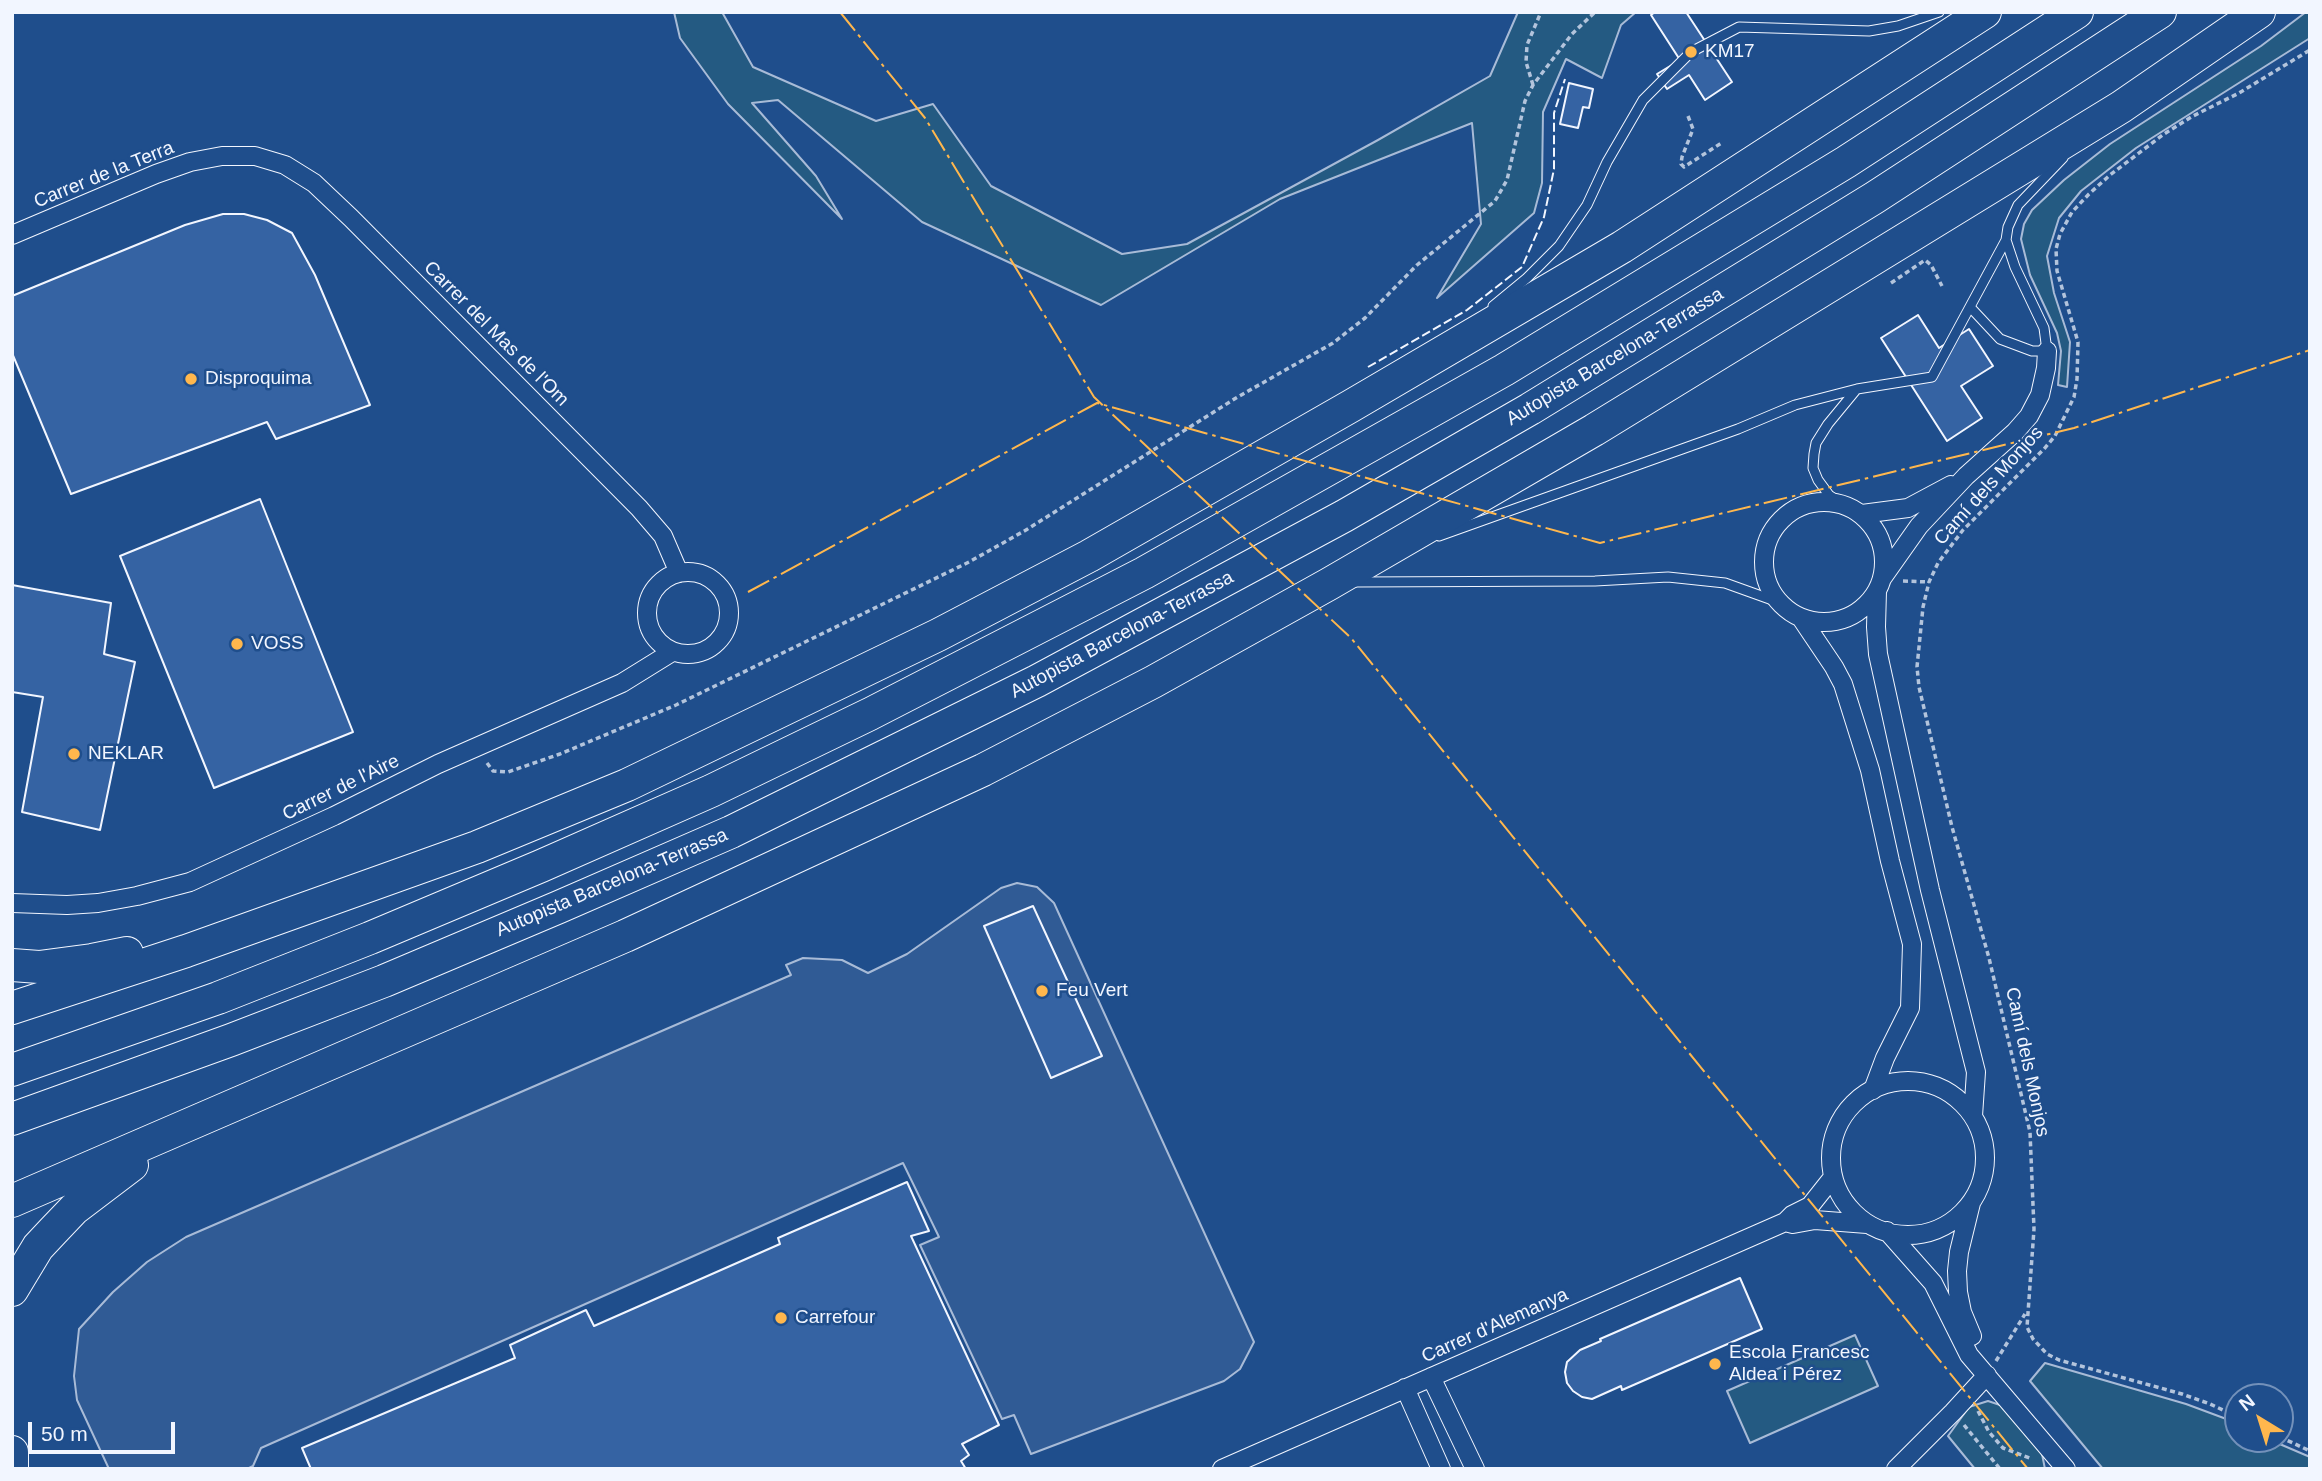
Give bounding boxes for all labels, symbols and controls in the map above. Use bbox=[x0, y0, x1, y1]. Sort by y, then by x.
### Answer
place label: KM17 bbox=[1705, 41, 1755, 63]
marker: KM17 bbox=[1683, 44, 1699, 60]
street label: Carrer de la Terra bbox=[31, 137, 177, 213]
street label: Carrer del Mas de l'Om bbox=[419, 257, 573, 411]
street label: Autopista Barcelona-Terrassa bbox=[1502, 283, 1728, 431]
place label: Disproquima bbox=[205, 368, 312, 390]
marker: Disproquima bbox=[183, 371, 199, 387]
street label: Camí dels Monjos bbox=[1930, 422, 2048, 550]
street label: Autopista Barcelona-Terrassa bbox=[1007, 566, 1237, 704]
place label: VOSS bbox=[251, 633, 304, 655]
marker: VOSS bbox=[229, 636, 245, 652]
place label: NEKLAR bbox=[88, 743, 164, 765]
marker: NEKLAR bbox=[66, 746, 82, 762]
street label: Carrer de l'Aire bbox=[279, 750, 403, 826]
street label: Autopista Barcelona-Terrassa bbox=[493, 824, 731, 942]
place label: Feu Vert bbox=[1056, 980, 1128, 1002]
marker: Feu Vert bbox=[1034, 983, 1050, 999]
street label: Camí dels Monjos bbox=[2000, 985, 2054, 1139]
street label: Carrer d'Alemanya bbox=[1418, 1283, 1572, 1369]
place label: Carrefour bbox=[795, 1307, 875, 1329]
marker: Carrefour bbox=[773, 1310, 789, 1326]
place label: Escola Francesc Aldea i Pérez bbox=[1729, 1342, 1869, 1386]
marker: Escola Francesc Aldea i Pérez bbox=[1707, 1356, 1723, 1372]
north arrow bbox=[2224, 1383, 2294, 1453]
text: N bbox=[2235, 1390, 2259, 1415]
scale bar bbox=[32, 1408, 178, 1452]
text: 50 m bbox=[41, 1422, 88, 1445]

